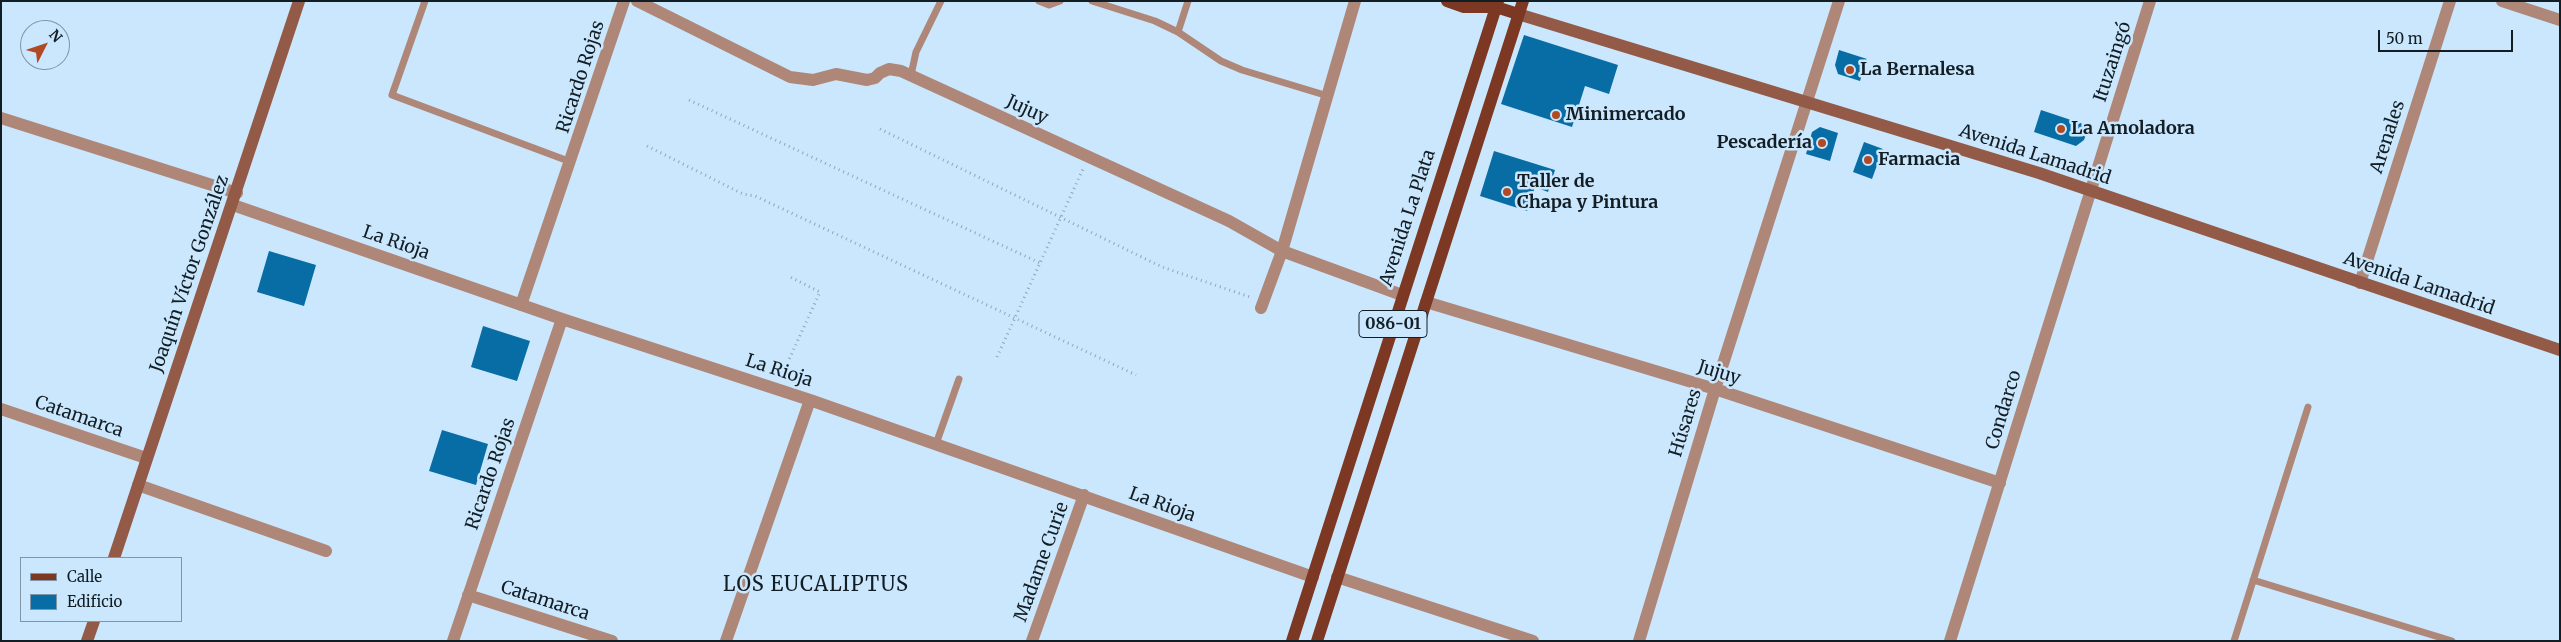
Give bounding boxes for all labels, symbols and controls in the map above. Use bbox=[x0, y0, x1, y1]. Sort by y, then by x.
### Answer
street label: Ricardo Rojas bbox=[553, 18, 609, 136]
street label: Ituzaingó bbox=[2090, 19, 2136, 105]
north arrow bbox=[20, 20, 70, 70]
scale bar bbox=[2381, 20, 2516, 52]
text: N bbox=[45, 26, 66, 46]
text: 50 m bbox=[2386, 29, 2423, 48]
place label: La Bernalesa bbox=[1860, 59, 1975, 81]
marker: La Bernalesa bbox=[1844, 64, 1856, 76]
street label: Jujuy bbox=[1003, 91, 1051, 129]
street label: Arenales bbox=[2366, 98, 2410, 176]
place label: Minimercado bbox=[1566, 104, 1686, 126]
marker: Minimercado bbox=[1550, 109, 1562, 121]
place label: La Amoladora bbox=[2071, 118, 2195, 140]
street label: Avenida Lamadrid bbox=[1956, 120, 2114, 190]
marker: La Amoladora bbox=[2055, 123, 2067, 135]
place label: Pescadería bbox=[1717, 132, 1812, 154]
marker: Pescadería bbox=[1816, 137, 1828, 149]
street label: Avenida La Plata bbox=[1376, 147, 1440, 289]
place label: Farmacia bbox=[1878, 149, 1960, 171]
marker: Farmacia bbox=[1862, 154, 1874, 166]
place label: Taller de Chapa y Pintura bbox=[1517, 171, 1658, 213]
street label: Joaquín Víctor González bbox=[146, 173, 234, 375]
marker: Taller de Chapa y Pintura bbox=[1501, 186, 1513, 198]
street label: La Rioja bbox=[360, 221, 432, 265]
street label: Avenida Lamadrid bbox=[2341, 248, 2497, 320]
road number: 086-01 bbox=[1359, 310, 1427, 338]
street label: La Rioja bbox=[743, 350, 815, 392]
street label: Jujuy bbox=[1695, 356, 1743, 390]
street label: Condarco bbox=[1982, 368, 2026, 452]
street label: Húsares bbox=[1665, 386, 1707, 460]
street label: Catamarca bbox=[32, 392, 126, 442]
street label: Ricardo Rojas bbox=[462, 415, 520, 533]
street label: La Rioja bbox=[1126, 483, 1198, 527]
street label: Madame Curie bbox=[1010, 499, 1074, 625]
legend bbox=[20, 557, 182, 622]
text: Calle bbox=[67, 567, 102, 586]
district label: LOS EUCALIPTUS bbox=[721, 573, 911, 597]
street label: Catamarca bbox=[498, 577, 592, 625]
text: Edificio bbox=[67, 592, 122, 611]

